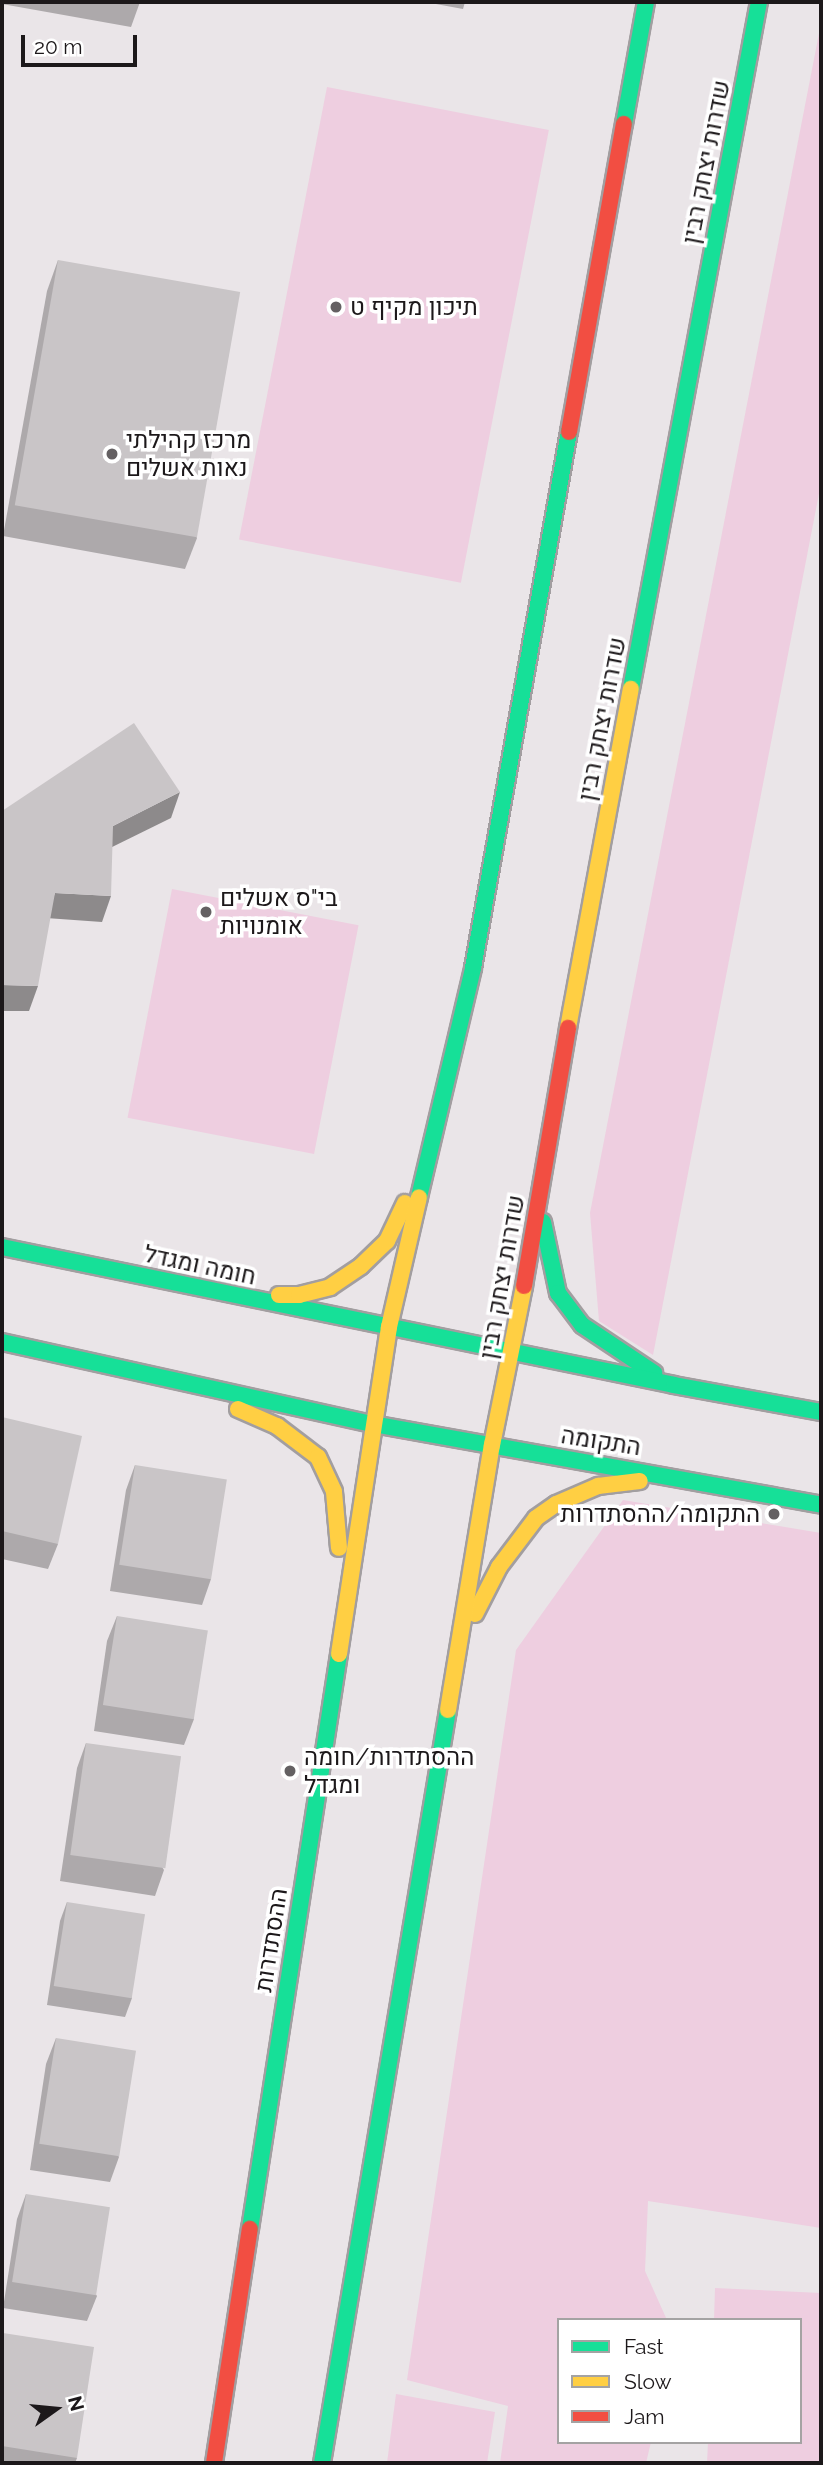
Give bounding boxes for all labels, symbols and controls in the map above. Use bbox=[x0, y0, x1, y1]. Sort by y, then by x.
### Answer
scale bar bbox=[24, 21, 140, 65]
text: 20 m bbox=[34, 34, 82, 59]
street label: שדרות יצחק רבין bbox=[676, 78, 736, 246]
place label: תיכון מקיף ט bbox=[350, 293, 478, 321]
marker: תיכון מקיף ט bbox=[328, 299, 344, 315]
place label: מרכז קהילתי נאות אשלים bbox=[126, 426, 251, 482]
marker: מרכז קהילתי נאות אשלים bbox=[104, 446, 120, 462]
street label: שדרות יצחק רבין bbox=[572, 635, 632, 803]
place label: בי"ס אשלים אומנויות bbox=[220, 884, 338, 940]
marker: בי"ס אשלים אומנויות bbox=[198, 904, 214, 920]
street label: שדרות יצחק רבין bbox=[473, 1193, 531, 1361]
street label: חומה ומגדל bbox=[141, 1239, 259, 1291]
street label: התקומה bbox=[559, 1420, 643, 1462]
place label: התקומה/ההסתדרות bbox=[560, 1500, 760, 1528]
marker: התקומה/ההסתדרות bbox=[766, 1506, 782, 1522]
place label: ההסתדרות/חומה ומגדל bbox=[304, 1743, 474, 1799]
marker: ההסתדרות/חומה ומגדל bbox=[282, 1763, 298, 1779]
street label: ההסתדרות bbox=[249, 1886, 293, 1994]
legend bbox=[557, 2318, 802, 2444]
text: Fast bbox=[624, 2334, 664, 2359]
text: Slow bbox=[624, 2369, 672, 2394]
north arrow bbox=[21, 2374, 91, 2444]
text: N bbox=[64, 2394, 89, 2413]
text: Jam bbox=[624, 2404, 665, 2429]

